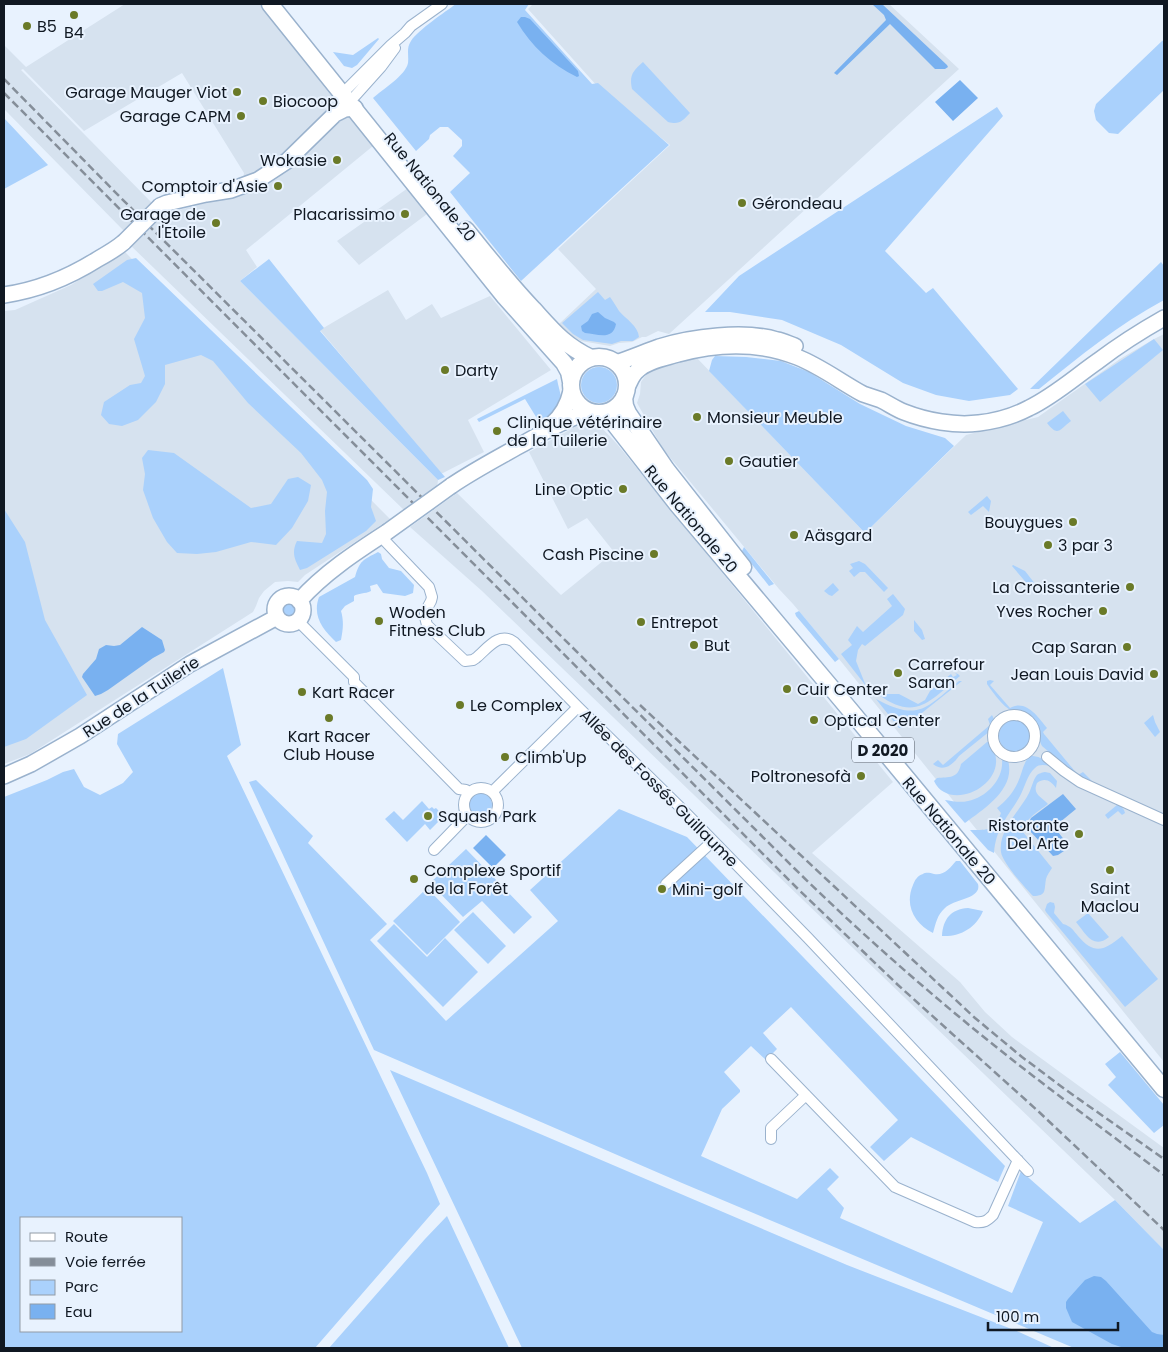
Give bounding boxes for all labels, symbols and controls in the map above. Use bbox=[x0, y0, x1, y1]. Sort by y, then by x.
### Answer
marker: B4 bbox=[68, 9, 80, 21]
place label: B5 bbox=[37, 15, 57, 38]
marker: B5 bbox=[21, 20, 33, 32]
place label: B4 bbox=[64, 21, 84, 44]
place label: Garage Mauger Viot bbox=[65, 81, 227, 104]
marker: Garage Mauger Viot bbox=[231, 86, 243, 98]
place label: Biocoop bbox=[273, 90, 338, 113]
marker: Biocoop bbox=[257, 95, 269, 107]
place label: Garage CAPM bbox=[120, 105, 231, 128]
marker: Garage CAPM bbox=[235, 110, 247, 122]
street label: Rue Nationale 20 bbox=[379, 127, 481, 247]
place label: Wokasie bbox=[260, 149, 327, 172]
marker: Wokasie bbox=[331, 154, 343, 166]
place label: Comptoir d'Asie bbox=[142, 175, 268, 198]
marker: Comptoir d'Asie bbox=[272, 180, 284, 192]
place label: Gérondeau bbox=[752, 192, 843, 215]
marker: Gérondeau bbox=[736, 197, 748, 209]
place label: Garage de l'Etoile bbox=[120, 203, 206, 244]
place label: Placarissimo bbox=[293, 203, 395, 226]
marker: Placarissimo bbox=[399, 208, 411, 220]
marker: Garage de l'Etoile bbox=[210, 217, 222, 229]
place label: Darty bbox=[455, 359, 498, 382]
marker: Darty bbox=[439, 364, 451, 376]
place label: Monsieur Meuble bbox=[707, 406, 843, 429]
place label: Clinique vétérinaire de la Tuilerie bbox=[507, 411, 662, 452]
marker: Monsieur Meuble bbox=[691, 411, 703, 423]
marker: Clinique vétérinaire de la Tuilerie bbox=[491, 425, 503, 437]
place label: Gautier bbox=[739, 450, 798, 473]
marker: Gautier bbox=[723, 455, 735, 467]
street label: Rue Nationale 20 bbox=[639, 460, 743, 578]
place label: Line Optic bbox=[535, 478, 613, 501]
marker: Line Optic bbox=[617, 483, 629, 495]
place label: Bouygues bbox=[984, 511, 1063, 534]
marker: Bouygues bbox=[1067, 516, 1079, 528]
place label: Aäsgard bbox=[804, 524, 872, 547]
marker: Aäsgard bbox=[788, 529, 800, 541]
place label: 3 par 3 bbox=[1058, 534, 1113, 557]
marker: 3 par 3 bbox=[1042, 539, 1054, 551]
place label: Cash Piscine bbox=[543, 543, 644, 566]
marker: Cash Piscine bbox=[648, 548, 660, 560]
place label: La Croissanterie bbox=[992, 576, 1120, 599]
marker: La Croissanterie bbox=[1124, 581, 1136, 593]
place label: Yves Rocher bbox=[996, 600, 1093, 623]
place label: Woden Fitness Club bbox=[389, 601, 485, 642]
marker: Yves Rocher bbox=[1097, 605, 1109, 617]
place label: Entrepot bbox=[651, 611, 718, 634]
marker: Woden Fitness Club bbox=[373, 615, 385, 627]
marker: Entrepot bbox=[635, 616, 647, 628]
place label: But bbox=[704, 634, 730, 657]
place label: Cap Saran bbox=[1032, 636, 1117, 659]
marker: But bbox=[688, 639, 700, 651]
marker: Cap Saran bbox=[1121, 641, 1133, 653]
street label: Rue de la Tuilerie bbox=[78, 651, 204, 743]
place label: Carrefour Saran bbox=[908, 653, 985, 694]
place label: Jean Louis David bbox=[1010, 663, 1144, 686]
marker: Carrefour Saran bbox=[892, 667, 904, 679]
marker: Jean Louis David bbox=[1148, 668, 1160, 680]
place label: Cuir Center bbox=[797, 678, 888, 701]
place label: Kart Racer bbox=[312, 681, 395, 704]
marker: Cuir Center bbox=[781, 683, 793, 695]
marker: Kart Racer bbox=[296, 686, 308, 698]
place label: Le Complex bbox=[470, 694, 563, 717]
marker: Le Complex bbox=[454, 699, 466, 711]
street label: Allée des Fossés Guillaume bbox=[575, 704, 743, 872]
place label: Optical Center bbox=[824, 709, 940, 732]
marker: Kart Racer Club House bbox=[323, 712, 335, 724]
marker: Optical Center bbox=[808, 714, 820, 726]
place label: Kart Racer Club House bbox=[283, 725, 375, 766]
road number: D 2020 bbox=[852, 738, 914, 762]
place label: Climb'Up bbox=[515, 746, 587, 769]
marker: Climb'Up bbox=[499, 751, 511, 763]
place label: Poltronesofà bbox=[751, 765, 851, 788]
marker: Poltronesofà bbox=[855, 770, 867, 782]
street label: Rue Nationale 20 bbox=[897, 772, 1001, 890]
place label: Squash Park bbox=[438, 805, 537, 828]
marker: Squash Park bbox=[422, 810, 434, 822]
place label: Ristorante Del Arte bbox=[988, 814, 1069, 855]
marker: Ristorante Del Arte bbox=[1073, 828, 1085, 840]
place label: Complexe Sportif de la Forêt bbox=[424, 859, 561, 900]
marker: Saint Maclou bbox=[1104, 864, 1116, 876]
marker: Complexe Sportif de la Forêt bbox=[408, 873, 420, 885]
place label: Saint Maclou bbox=[1081, 877, 1139, 918]
place label: Mini-golf bbox=[672, 878, 743, 901]
marker: Mini-golf bbox=[656, 883, 668, 895]
legend bbox=[20, 1217, 182, 1332]
text: Route bbox=[65, 1226, 108, 1247]
text: Voie ferrée bbox=[65, 1251, 146, 1272]
text: Parc bbox=[65, 1276, 99, 1297]
scale bar bbox=[988, 1300, 1118, 1332]
text: Eau bbox=[65, 1301, 92, 1322]
text: 100 m bbox=[996, 1306, 1039, 1327]

